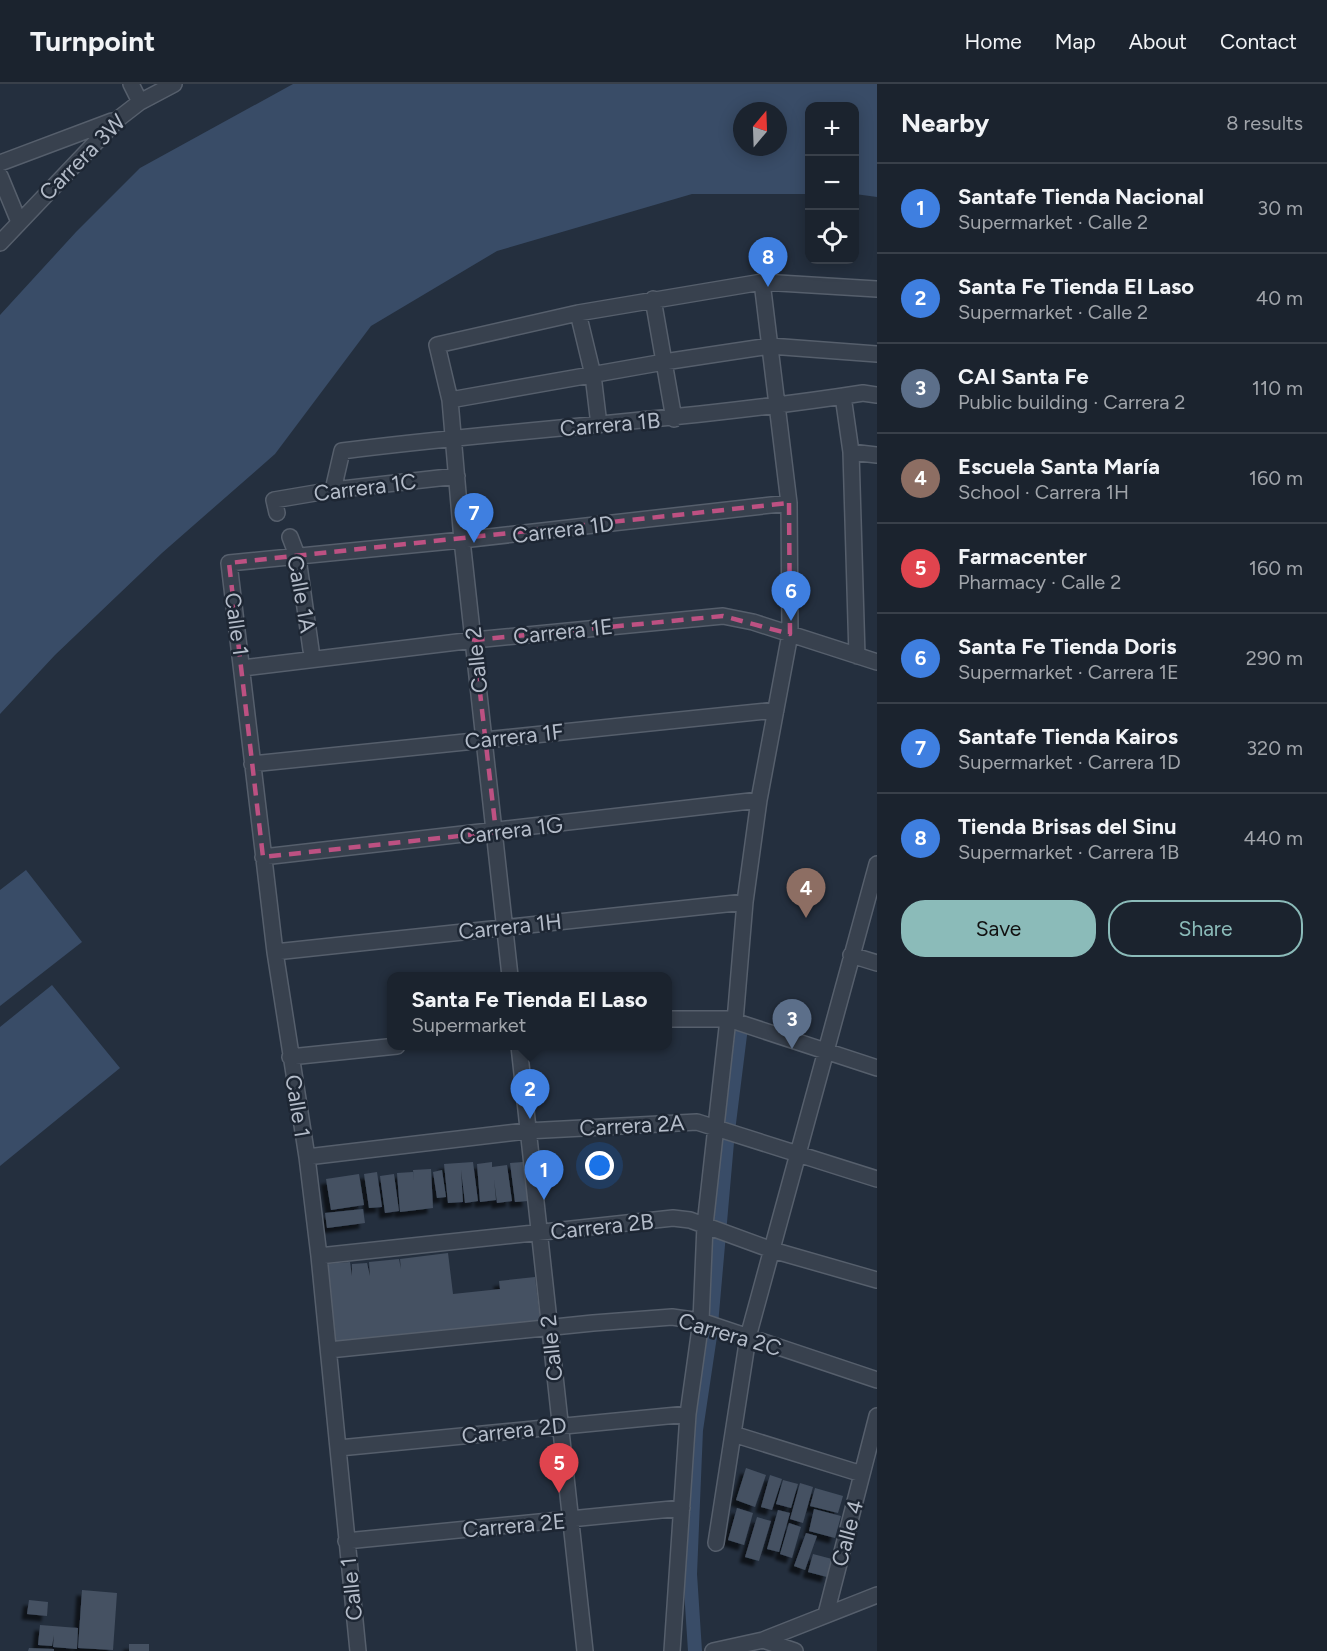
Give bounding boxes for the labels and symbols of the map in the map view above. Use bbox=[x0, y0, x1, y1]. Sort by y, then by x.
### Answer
north arrow bbox=[733, 102, 787, 156]
street label: Carrera 3W bbox=[34, 109, 131, 206]
pin: 8 bbox=[748, 238, 788, 287]
street label: Carrera 1B bbox=[559, 407, 661, 442]
street label: Carrera 1C bbox=[312, 468, 418, 507]
pin: 7 bbox=[454, 494, 494, 543]
street label: Carrera 1D bbox=[511, 510, 615, 549]
street label: Calle 1A bbox=[281, 553, 322, 635]
pin: 6 bbox=[772, 572, 810, 621]
street label: Calle 1 bbox=[219, 591, 254, 657]
street label: Carrera 1E bbox=[512, 613, 614, 650]
street label: Calle 2 bbox=[460, 625, 493, 694]
street label: Carrera 1F bbox=[463, 718, 565, 755]
street label: Carrera 1G bbox=[458, 811, 564, 850]
pin: 4 bbox=[786, 868, 826, 918]
street label: Carrera 1H bbox=[457, 908, 563, 945]
pin: 3 bbox=[772, 1000, 812, 1049]
pin: 2 bbox=[510, 1070, 550, 1119]
street label: Calle 1 bbox=[279, 1073, 316, 1139]
street label: Carrera 2A bbox=[579, 1109, 685, 1142]
pin: 1 bbox=[524, 1150, 564, 1200]
your location bbox=[585, 1151, 614, 1180]
street label: Carrera 2B bbox=[549, 1208, 655, 1245]
street label: Carrera 2C bbox=[675, 1307, 785, 1362]
street label: Calle 2 bbox=[535, 1313, 568, 1382]
street label: Carrera 2D bbox=[460, 1412, 568, 1449]
pin: 5 bbox=[540, 1444, 578, 1493]
street label: Calle 4 bbox=[826, 1497, 869, 1569]
street label: Carrera 2E bbox=[461, 1508, 567, 1543]
street label: Calle 1 bbox=[335, 1556, 368, 1622]

